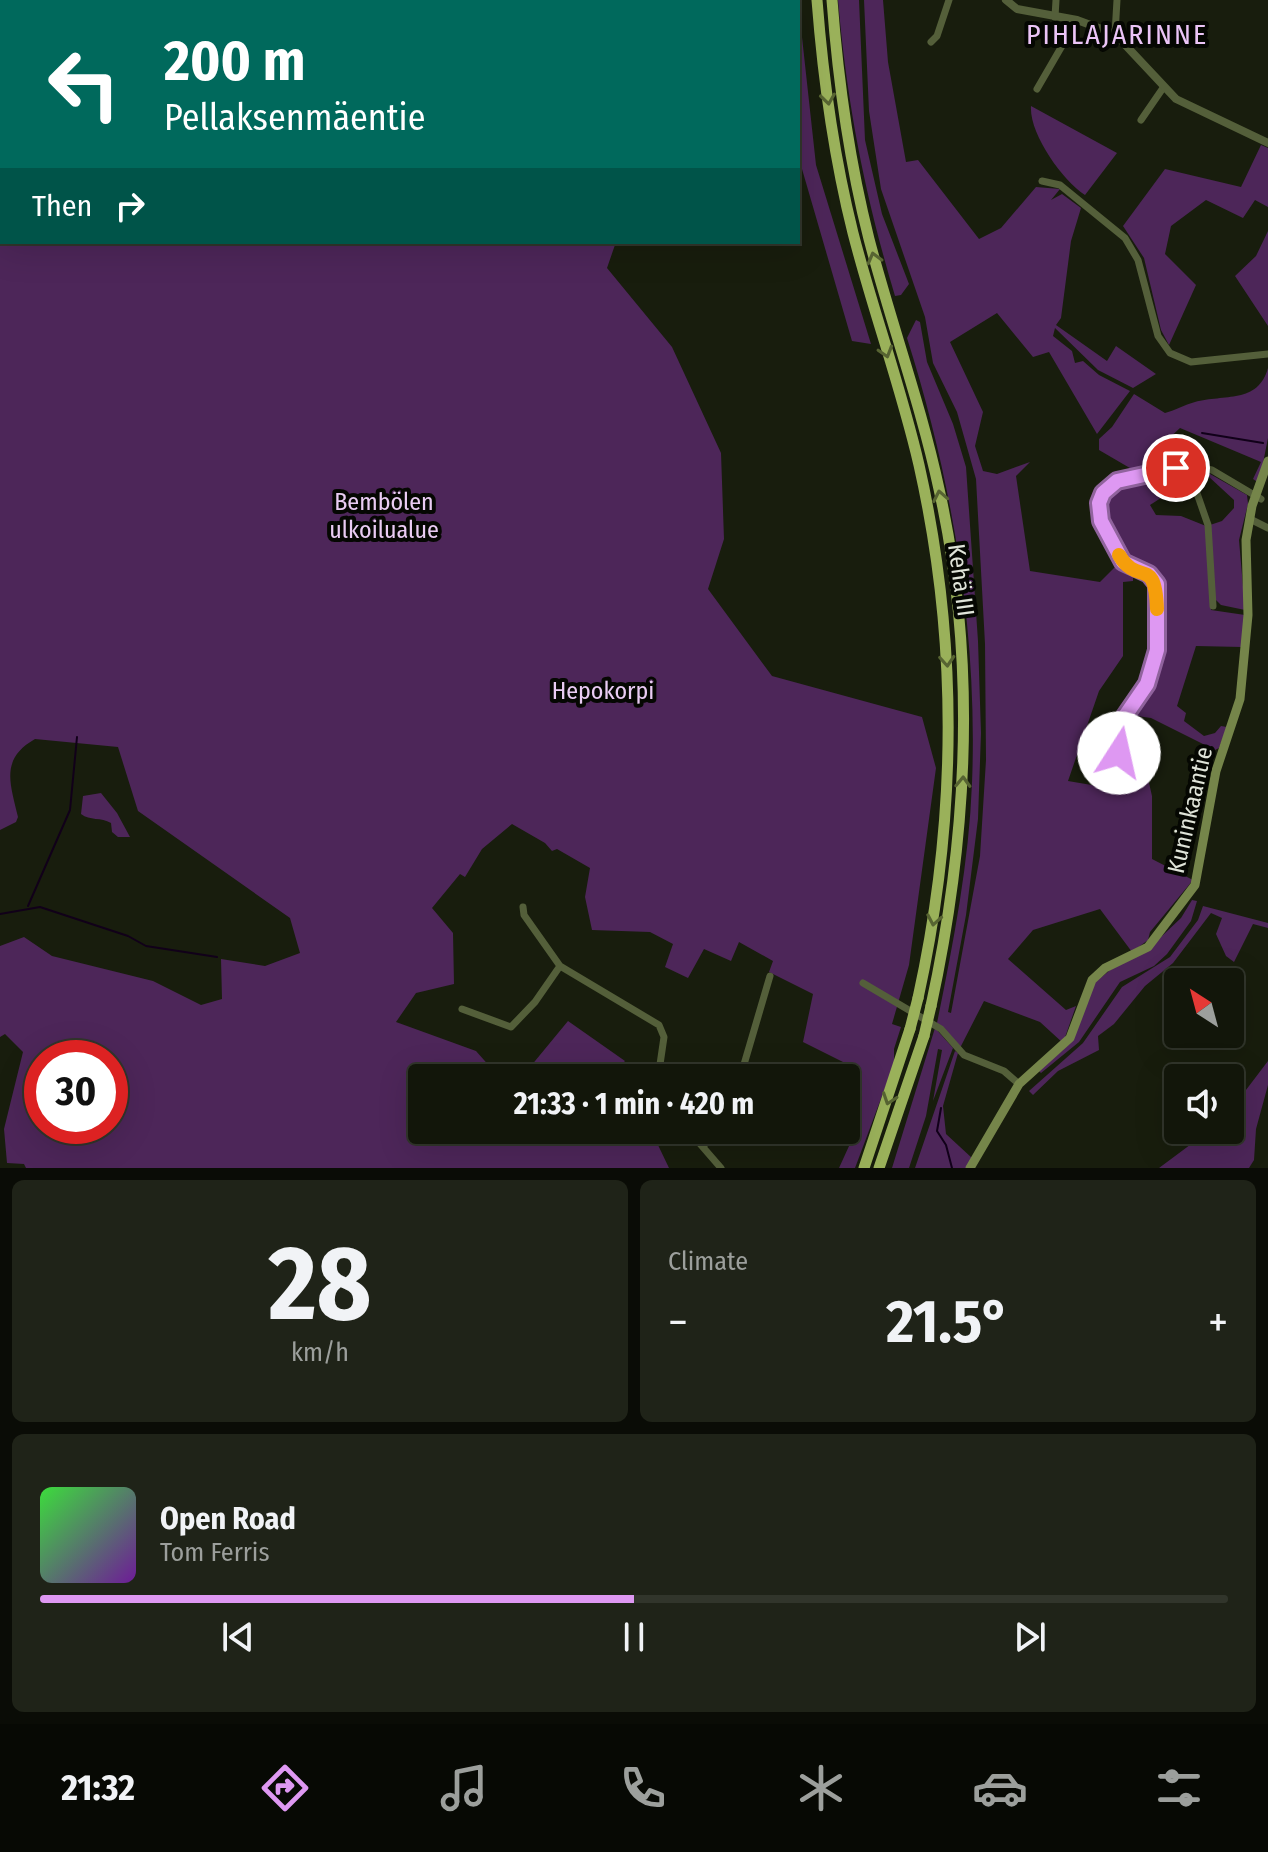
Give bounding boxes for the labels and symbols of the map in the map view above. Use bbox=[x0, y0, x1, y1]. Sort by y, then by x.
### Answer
district label: PIHLAJARINNE bbox=[1026, 18, 1208, 51]
one-way arrow bbox=[819, 92, 836, 106]
one-way arrow bbox=[867, 251, 884, 265]
one-way arrow bbox=[877, 345, 893, 358]
pin bbox=[1142, 434, 1210, 502]
park label: Bembölen ulkoilualue bbox=[329, 488, 439, 544]
one-way arrow bbox=[933, 489, 950, 503]
street label: Kehä III bbox=[942, 542, 980, 618]
one-way arrow bbox=[939, 655, 956, 668]
park label: Hepokorpi bbox=[552, 677, 654, 705]
position arrow bbox=[1077, 711, 1161, 795]
street label: Kuninkaantie bbox=[1162, 744, 1218, 876]
one-way arrow bbox=[954, 775, 971, 788]
one-way arrow bbox=[927, 913, 944, 927]
north arrow bbox=[1164, 968, 1244, 1048]
speed limit sign: 30 bbox=[24, 1040, 128, 1144]
one-way arrow bbox=[883, 1091, 899, 1105]

